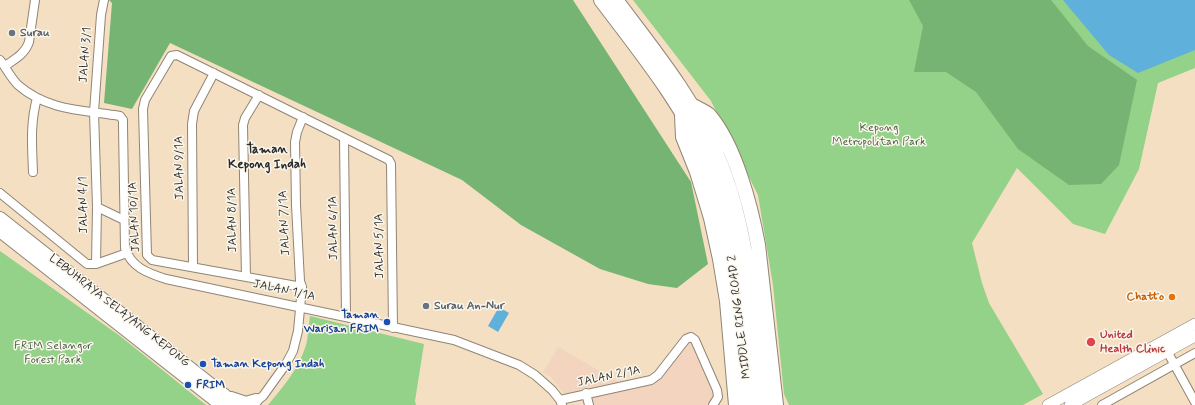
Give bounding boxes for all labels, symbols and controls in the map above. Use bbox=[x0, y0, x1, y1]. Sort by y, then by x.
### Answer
place label: Surau bbox=[20, 26, 49, 40]
street label: JALAN 3/1 bbox=[77, 27, 95, 83]
marker: Surau bbox=[7, 28, 17, 38]
park label: Kepong Metropolitan Park bbox=[832, 121, 926, 149]
street label: JALAN 9/1A bbox=[172, 136, 188, 200]
district label: Taman Kepong Indah bbox=[228, 142, 306, 173]
street label: JALAN 4/1 bbox=[76, 176, 92, 234]
street label: JALAN 10/1A bbox=[126, 182, 144, 252]
street label: JALAN 8/1A bbox=[225, 187, 241, 253]
street label: JALAN 7/1A bbox=[276, 190, 294, 256]
street label: JALAN 6/1A bbox=[326, 196, 342, 260]
street label: JALAN 5/1A bbox=[372, 213, 388, 279]
street label: LEBUHRAYA SELAYANG KEPONG bbox=[46, 252, 192, 370]
street label: MIDDLE RING ROAD 2 bbox=[725, 254, 755, 380]
street label: JALAN 1/1A bbox=[251, 277, 317, 305]
place label: Chatto bbox=[1126, 290, 1164, 304]
marker: Chatto bbox=[1167, 292, 1177, 302]
place label: Surau An-Nur bbox=[434, 299, 505, 313]
marker: Surau An-Nur bbox=[421, 301, 431, 311]
place label: Taman Warisan FRIM bbox=[304, 308, 379, 336]
marker: Taman Warisan FRIM bbox=[382, 317, 392, 327]
place label: United Health Clinic bbox=[1100, 328, 1165, 356]
marker: United Health Clinic bbox=[1085, 336, 1097, 348]
park label: FRIM Selangor Forest Park bbox=[14, 339, 92, 367]
place label: Taman Kepong Indah bbox=[211, 357, 324, 371]
marker: Taman Kepong Indah bbox=[198, 359, 208, 369]
street label: JALAN 2/1A bbox=[576, 363, 642, 391]
place label: FRIM bbox=[196, 378, 225, 392]
marker: FRIM bbox=[183, 380, 193, 390]

